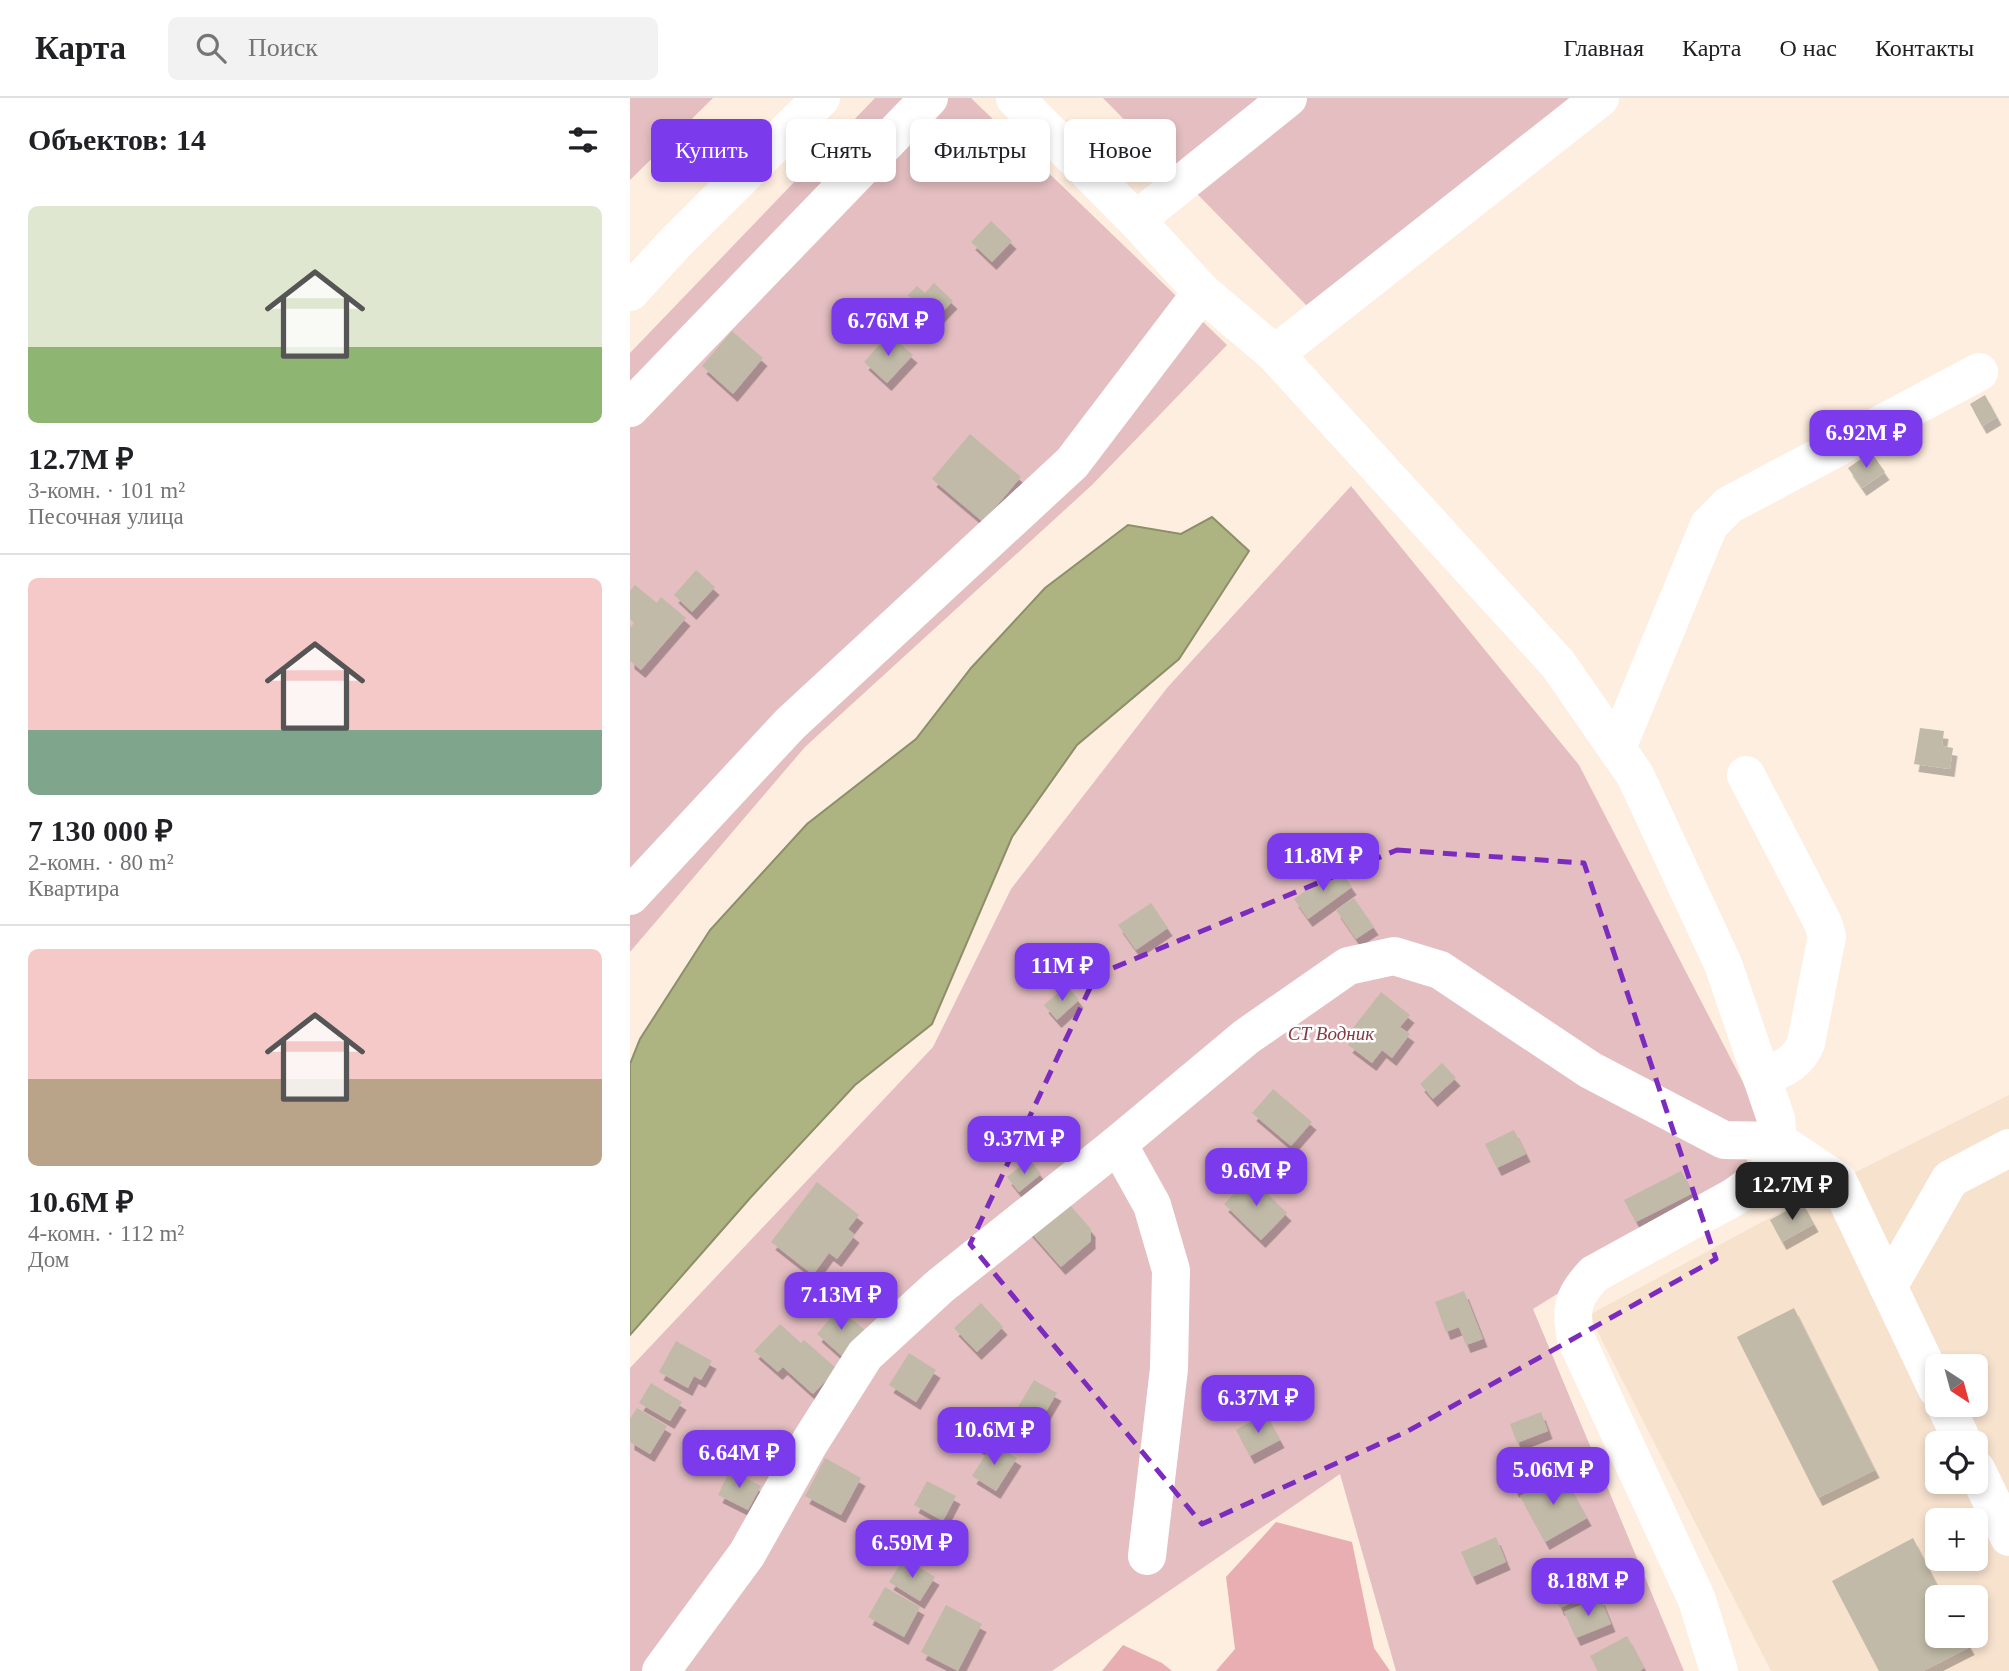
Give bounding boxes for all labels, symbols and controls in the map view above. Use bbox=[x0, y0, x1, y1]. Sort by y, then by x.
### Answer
search box bbox=[168, 17, 658, 80]
icon: search bbox=[192, 29, 230, 67]
text: Карта bbox=[35, 30, 126, 66]
text: Поиск bbox=[248, 33, 318, 62]
text: Главная bbox=[1563, 35, 1644, 61]
text: Карта bbox=[1682, 35, 1741, 61]
text: О нас bbox=[1779, 35, 1837, 61]
text: Контакты bbox=[1875, 35, 1974, 61]
chip: Купить bbox=[651, 119, 772, 182]
chip: Снять bbox=[786, 119, 896, 182]
chip: Фильтры bbox=[910, 119, 1050, 182]
chip: Новое bbox=[1064, 119, 1176, 182]
icon: filters bbox=[564, 121, 602, 159]
text: Объектов: 14 bbox=[28, 123, 206, 156]
icon: home bbox=[252, 251, 378, 377]
pin: 6.76M ₽ bbox=[823, 299, 953, 358]
text: 6.76M ₽ bbox=[847, 308, 929, 333]
pin: 6.92M ₽ bbox=[1801, 410, 1931, 470]
text: 6.92M ₽ bbox=[1825, 420, 1907, 445]
text: 12.7M ₽ bbox=[28, 442, 134, 475]
text: 3-комн. · 101 m² bbox=[28, 478, 185, 503]
text: Песочная улица bbox=[28, 504, 184, 529]
icon: home bbox=[252, 623, 378, 749]
text: 7 130 000 ₽ bbox=[28, 814, 173, 847]
pin: 11.8M ₽ bbox=[1258, 834, 1388, 893]
text: 11.8M ₽ bbox=[1283, 843, 1363, 868]
text: 2-комн. · 80 m² bbox=[28, 850, 174, 875]
text: Квартира bbox=[28, 876, 119, 901]
pin: 11M ₽ bbox=[1013, 944, 1111, 1003]
text: 11M ₽ bbox=[1031, 953, 1093, 978]
icon: home bbox=[252, 994, 378, 1120]
park label: СТ Водник bbox=[1288, 1023, 1375, 1044]
pin: 9.37M ₽ bbox=[959, 1116, 1089, 1176]
text: 9.37M ₽ bbox=[983, 1126, 1065, 1151]
pin: 9.6M ₽ bbox=[1199, 1148, 1313, 1208]
text: 9.6M ₽ bbox=[1221, 1158, 1291, 1183]
pin: 12.7M ₽ bbox=[1727, 1162, 1857, 1222]
text: 12.7M ₽ bbox=[1751, 1172, 1833, 1197]
text: 10.6M ₽ bbox=[28, 1185, 134, 1218]
text: 4-комн. · 112 m² bbox=[28, 1221, 184, 1246]
text: Дом bbox=[28, 1247, 69, 1272]
pin: 7.13M ₽ bbox=[776, 1272, 906, 1332]
text: 7.13M ₽ bbox=[800, 1282, 882, 1307]
north arrow bbox=[1925, 1354, 1988, 1418]
map controls bbox=[1925, 1354, 1988, 1648]
pin: 6.37M ₽ bbox=[1193, 1376, 1323, 1435]
text: 6.37M ₽ bbox=[1217, 1385, 1299, 1410]
pin: 10.6M ₽ bbox=[929, 1408, 1059, 1467]
text: 10.6M ₽ bbox=[953, 1417, 1035, 1442]
pin: 6.64M ₽ bbox=[674, 1430, 804, 1490]
button: locate bbox=[1925, 1431, 1988, 1494]
text: 6.64M ₽ bbox=[698, 1440, 780, 1465]
pin: 5.06M ₽ bbox=[1488, 1448, 1618, 1507]
text: 5.06M ₽ bbox=[1512, 1457, 1594, 1482]
button: + bbox=[1925, 1508, 1988, 1571]
pin: 6.59M ₽ bbox=[847, 1520, 977, 1580]
text: 6.59M ₽ bbox=[871, 1530, 953, 1555]
pin: 8.18M ₽ bbox=[1523, 1558, 1653, 1618]
text: 8.18M ₽ bbox=[1547, 1568, 1629, 1593]
button: − bbox=[1925, 1585, 1988, 1648]

